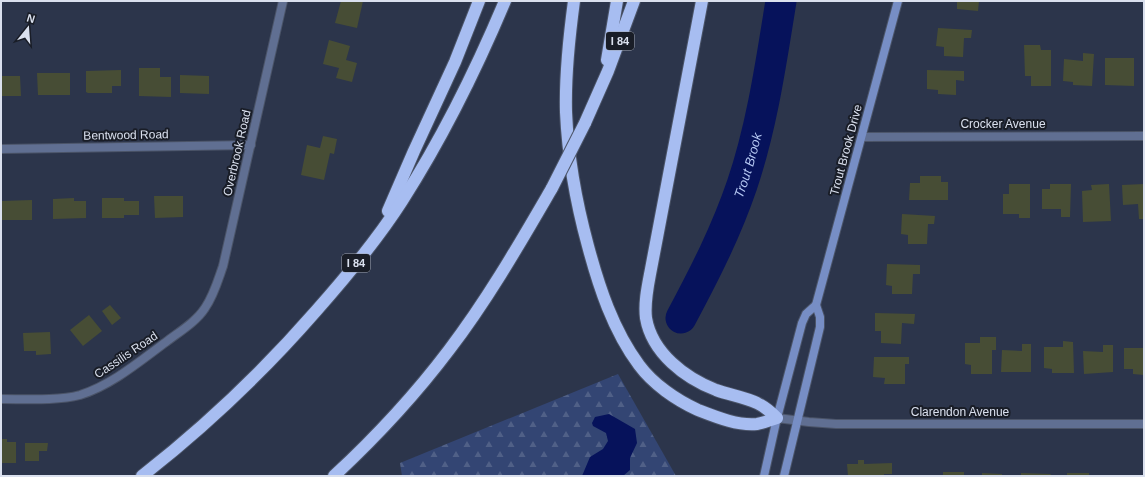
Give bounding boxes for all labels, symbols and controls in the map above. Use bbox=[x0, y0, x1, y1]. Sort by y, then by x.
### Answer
north arrow bbox=[8, 8, 48, 48]
text: N bbox=[25, 12, 37, 25]
road number: I 84 bbox=[606, 32, 634, 50]
street label: Trout Brook Drive bbox=[827, 103, 865, 197]
street label: Overbrook Road bbox=[220, 109, 254, 197]
street label: Crocker Avenue bbox=[960, 117, 1046, 131]
street label: Bentwood Road bbox=[83, 127, 169, 143]
water label: Trout Brook bbox=[731, 130, 765, 200]
road number: I 84 bbox=[342, 254, 370, 272]
street label: Cassilis Road bbox=[92, 329, 160, 381]
street label: Clarendon Avenue bbox=[911, 405, 1010, 419]

